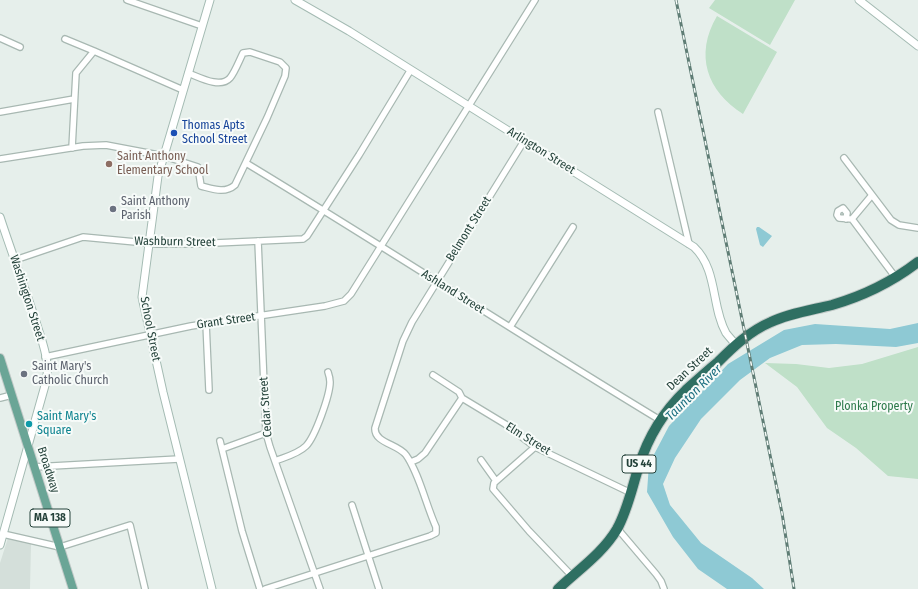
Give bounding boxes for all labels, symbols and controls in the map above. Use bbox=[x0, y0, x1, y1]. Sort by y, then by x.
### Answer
place label: Thomas Apts School Street bbox=[182, 119, 248, 147]
street label: Arlington Street bbox=[504, 124, 578, 178]
marker: Thomas Apts School Street bbox=[169, 128, 179, 138]
place label: Saint Anthony Elementary School bbox=[117, 150, 208, 178]
marker: Saint Anthony Elementary School bbox=[104, 159, 114, 169]
street label: Belmont Street bbox=[443, 194, 495, 264]
place label: Saint Anthony Parish bbox=[121, 195, 190, 223]
marker: Saint Anthony Parish bbox=[108, 204, 118, 214]
street label: Washburn Street bbox=[134, 234, 216, 250]
street label: Washington Street bbox=[6, 253, 48, 343]
street label: Ashland Street bbox=[419, 267, 487, 317]
street label: School Street bbox=[137, 295, 163, 363]
street label: Grant Street bbox=[196, 310, 256, 332]
street label: Dean Street bbox=[664, 344, 716, 394]
place label: Saint Mary's Catholic Church bbox=[32, 360, 108, 388]
water label: Taunton River bbox=[663, 362, 725, 424]
marker: Saint Mary's Catholic Church bbox=[19, 369, 29, 379]
street label: Cedar Street bbox=[257, 376, 275, 438]
park label: Plonka Property bbox=[835, 400, 913, 414]
place label: Saint Mary's Square bbox=[37, 410, 96, 438]
marker: Saint Mary's Square bbox=[24, 419, 34, 429]
street label: Elm Street bbox=[503, 420, 553, 458]
street label: Broadway bbox=[34, 445, 62, 495]
road number: US 44 bbox=[622, 455, 656, 473]
road number: MA 138 bbox=[30, 509, 70, 527]

